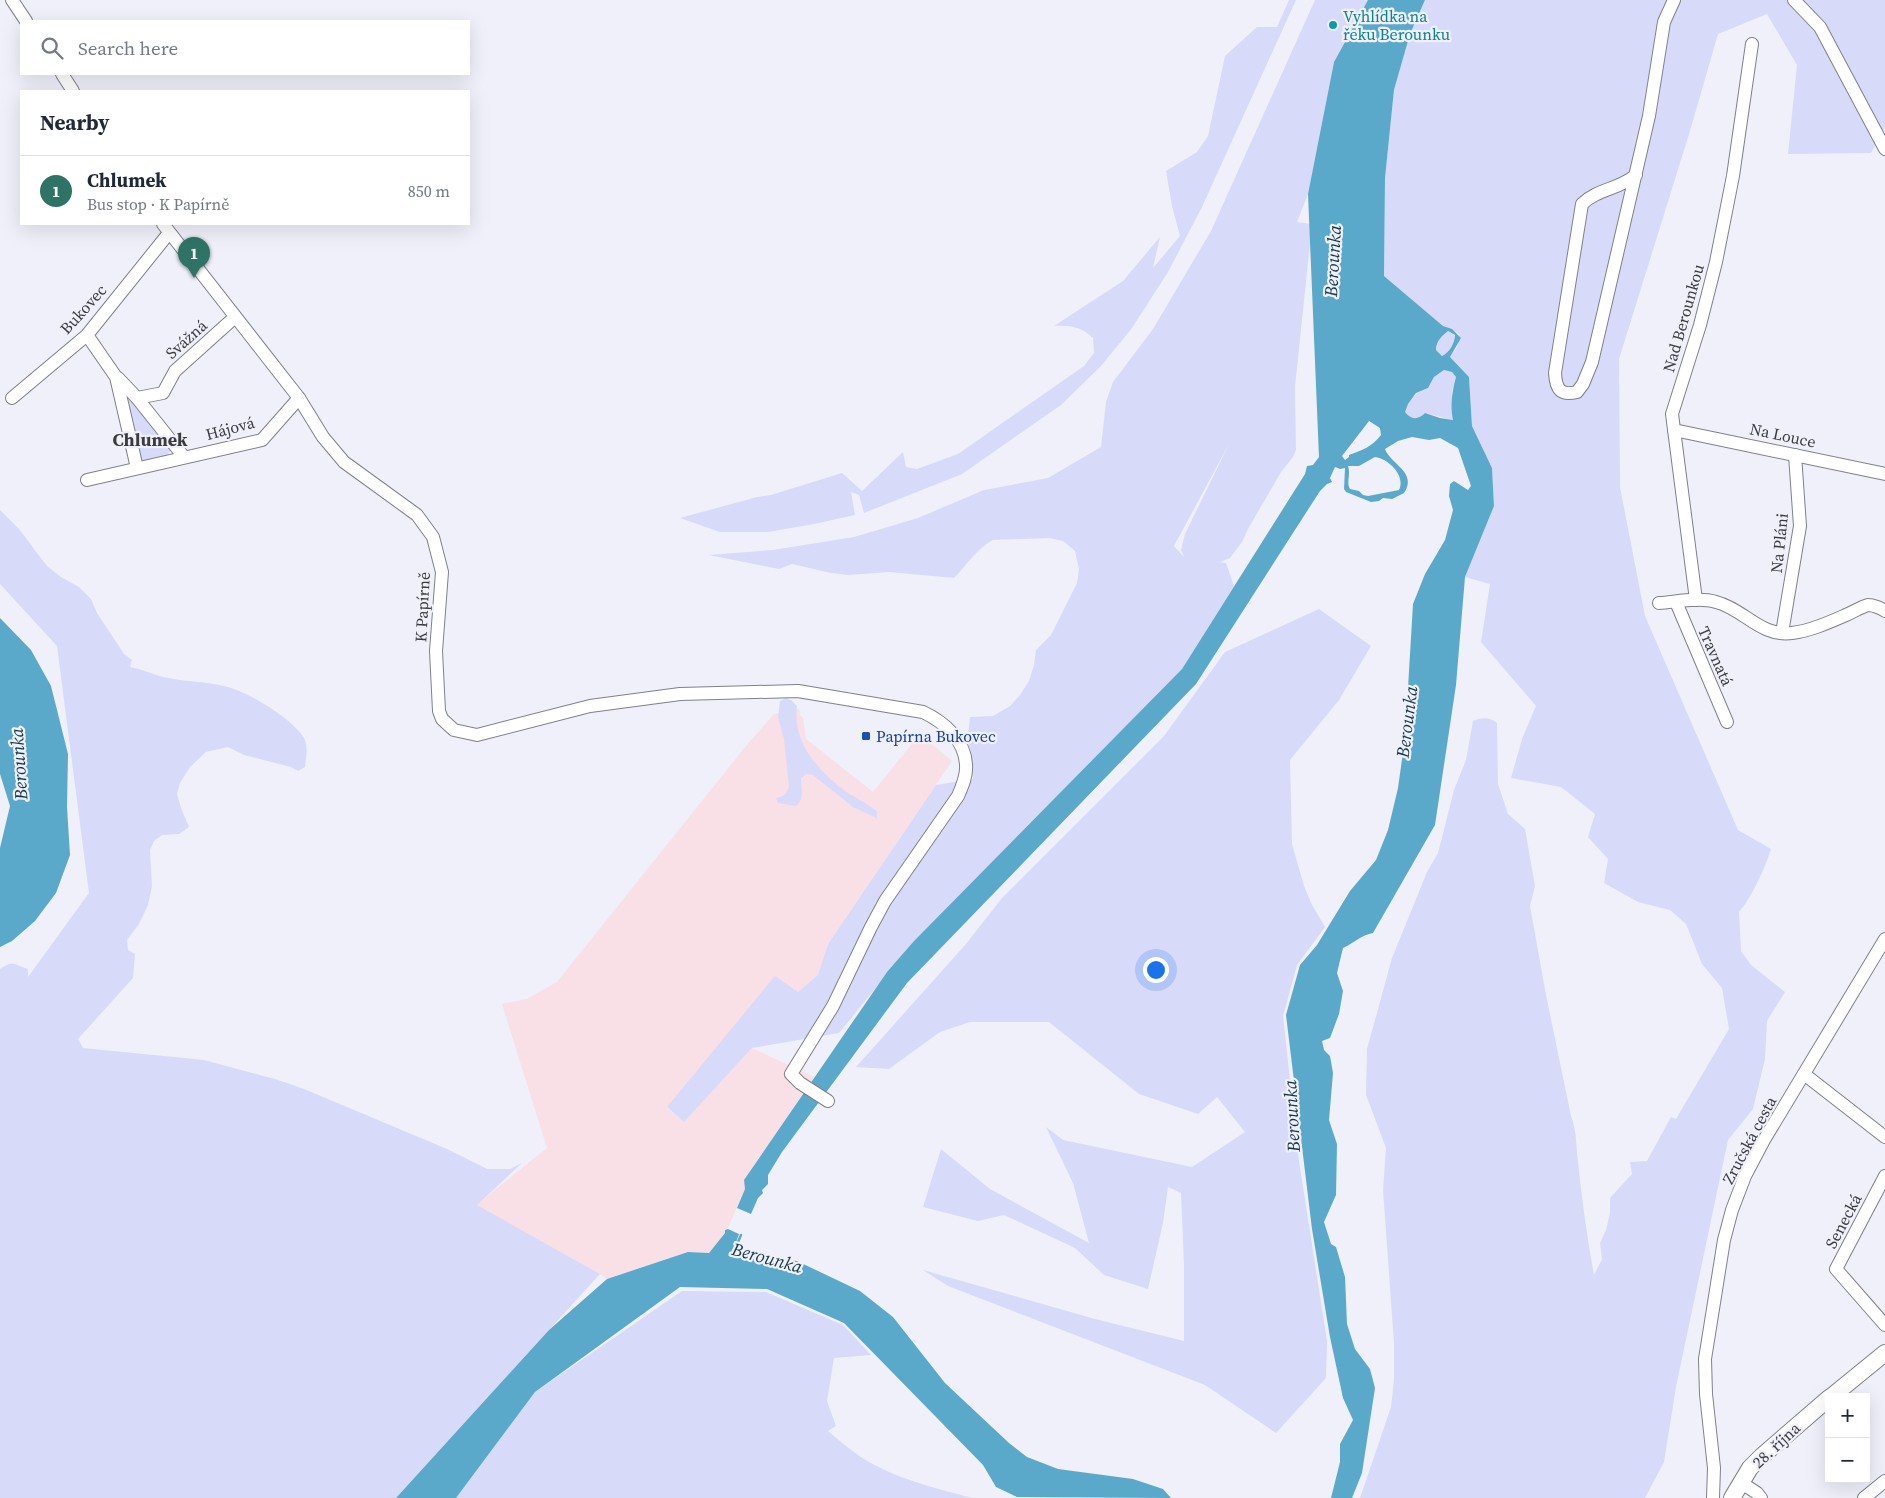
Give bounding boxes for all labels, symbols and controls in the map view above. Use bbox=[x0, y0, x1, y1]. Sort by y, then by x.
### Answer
place label: Vyhlídka na řeku Berounku bbox=[1343, 5, 1450, 45]
marker: Vyhlídka na řeku Berounku bbox=[1327, 19, 1339, 31]
search box bbox=[20, 20, 470, 75]
icon: search bbox=[38, 34, 66, 62]
text: Search here bbox=[78, 35, 178, 61]
text: Nearby bbox=[40, 108, 110, 137]
text: Chlumek bbox=[87, 167, 166, 193]
text: 1 bbox=[52, 180, 60, 202]
text: 850 m bbox=[408, 180, 450, 202]
text: Bus stop · K Papírně bbox=[87, 193, 229, 215]
water label: Berounka bbox=[1318, 224, 1347, 299]
pin: 1 bbox=[178, 237, 210, 278]
street label: Nad Berounkou bbox=[1657, 261, 1709, 375]
street label: Bukovec bbox=[55, 279, 111, 339]
street label: Svážná bbox=[160, 314, 212, 364]
street label: Hájová bbox=[203, 411, 258, 445]
street label: Na Louce bbox=[1748, 417, 1818, 453]
district label: Chlumek bbox=[112, 427, 188, 452]
street label: Na Pláni bbox=[1765, 512, 1793, 574]
street label: K Papírně bbox=[409, 571, 435, 643]
street label: Travnatá bbox=[1693, 623, 1739, 690]
water label: Berounka bbox=[1390, 684, 1423, 760]
place label: Papírna Bukovec bbox=[876, 725, 996, 747]
water label: Berounka bbox=[3, 727, 34, 802]
marker: Papírna Bukovec bbox=[860, 730, 872, 742]
your location bbox=[1143, 957, 1169, 983]
water label: Berounka bbox=[1277, 1079, 1306, 1154]
street label: Zručská cesta bbox=[1717, 1092, 1782, 1188]
street label: Senecká bbox=[1819, 1189, 1867, 1252]
water label: Berounka bbox=[728, 1236, 806, 1279]
map controls bbox=[1825, 1393, 1870, 1483]
button: + bbox=[1825, 1393, 1870, 1438]
street label: 28. října bbox=[1747, 1416, 1805, 1473]
button: − bbox=[1825, 1438, 1870, 1483]

